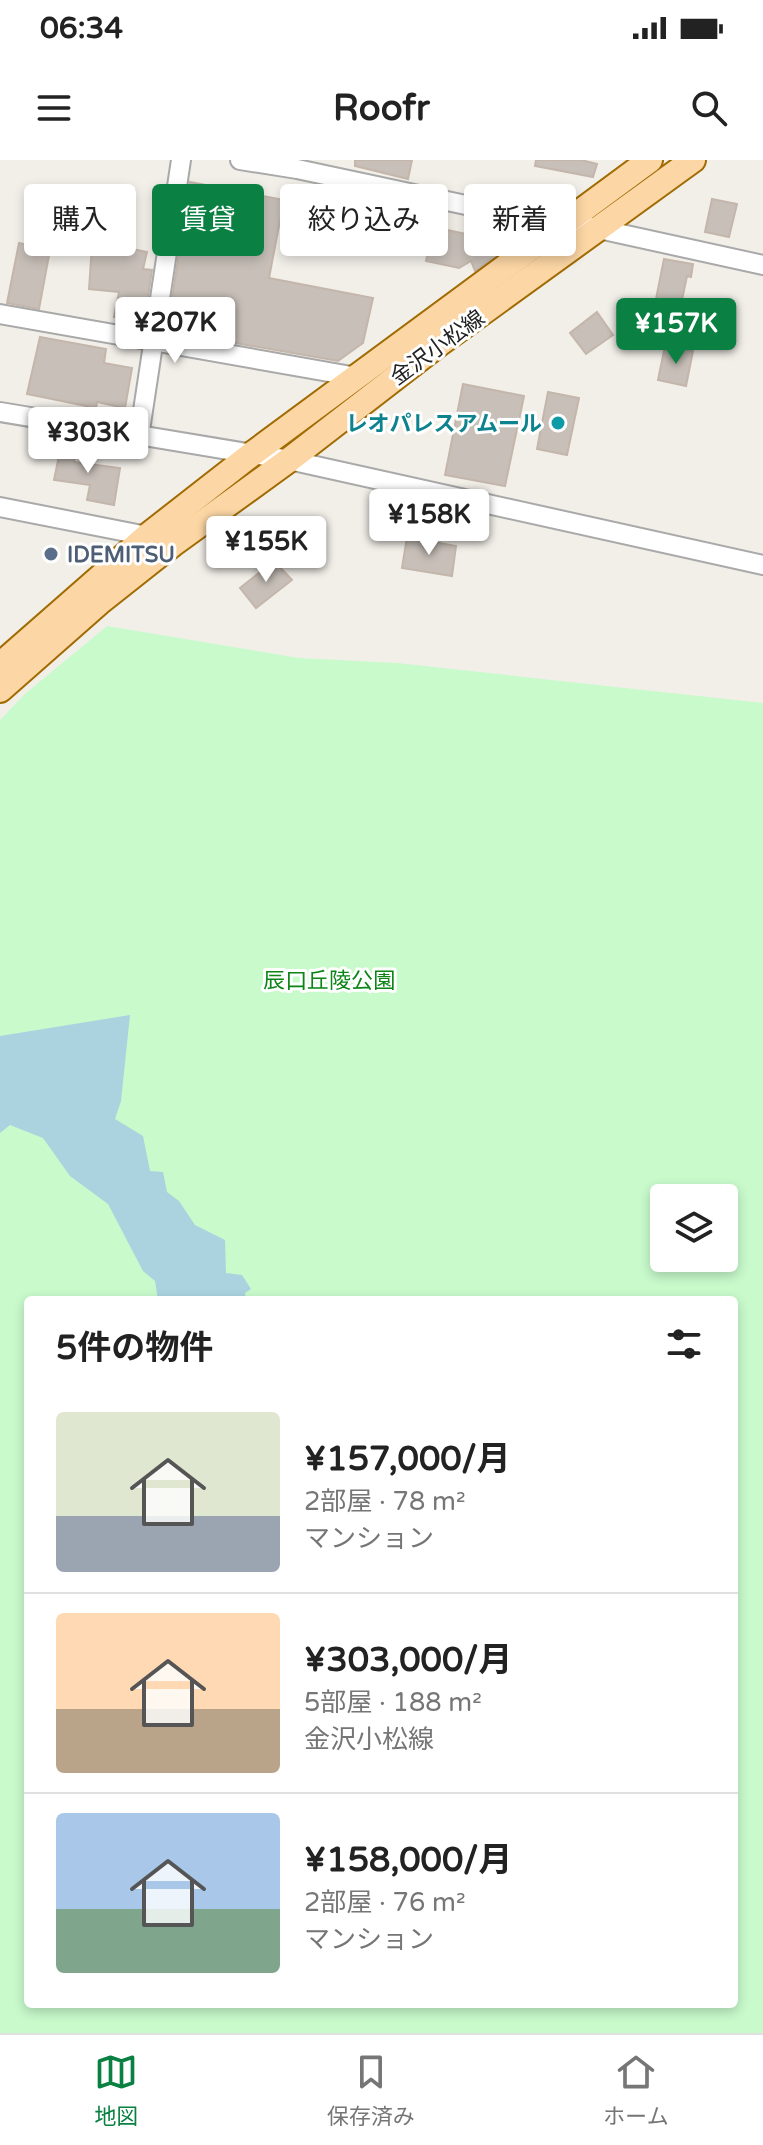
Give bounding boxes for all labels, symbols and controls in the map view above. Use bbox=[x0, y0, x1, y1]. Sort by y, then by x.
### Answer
text: 06:34 bbox=[40, 10, 123, 47]
icon: menu bbox=[32, 86, 76, 130]
icon: search bbox=[687, 86, 731, 130]
text: Roofr bbox=[333, 87, 430, 130]
chip: 購入 bbox=[24, 184, 136, 256]
chip: 賃貸 bbox=[152, 184, 264, 256]
chip: 絞り込み bbox=[280, 184, 448, 256]
chip: 新着 bbox=[464, 184, 576, 256]
pin: ¥207K bbox=[119, 297, 231, 365]
pin: ¥157K bbox=[620, 298, 732, 366]
street label: 金沢小松線 bbox=[385, 305, 490, 391]
text: ¥207K bbox=[133, 307, 217, 338]
text: ¥157K bbox=[634, 308, 718, 339]
pin: ¥303K bbox=[32, 407, 144, 475]
place label: レオパレスアムール bbox=[346, 411, 542, 437]
marker: レオパレスアムール bbox=[549, 414, 567, 432]
text: ¥303K bbox=[46, 417, 130, 448]
pin: ¥158K bbox=[373, 489, 485, 557]
text: ¥158K bbox=[387, 499, 471, 530]
pin: ¥155K bbox=[210, 516, 322, 584]
text: ¥155K bbox=[224, 526, 308, 557]
place label: IDEMITSU bbox=[67, 542, 175, 568]
marker: IDEMITSU bbox=[42, 545, 60, 563]
park label: 辰口丘陵公園 bbox=[263, 968, 395, 994]
map controls bbox=[650, 1184, 738, 1272]
button: layers bbox=[650, 1184, 738, 1272]
icon: filters bbox=[662, 1322, 706, 1366]
text: 5件の物件 bbox=[56, 1328, 213, 1369]
text: ¥157,000/月 bbox=[304, 1439, 511, 1480]
icon: home bbox=[120, 1444, 216, 1540]
text: 2部屋 · 78 m² bbox=[304, 1486, 466, 1517]
text: マンション bbox=[304, 1523, 434, 1554]
text: ¥303,000/月 bbox=[304, 1640, 512, 1681]
icon: home bbox=[120, 1645, 216, 1741]
text: 5部屋 · 188 m² bbox=[304, 1687, 482, 1718]
text: 金沢小松線 bbox=[304, 1724, 434, 1755]
text: ¥158,000/月 bbox=[304, 1840, 512, 1881]
icon: home bbox=[120, 1845, 216, 1941]
text: 2部屋 · 76 m² bbox=[304, 1887, 466, 1918]
text: マンション bbox=[304, 1924, 434, 1955]
tab: 地図 bbox=[94, 2050, 138, 2130]
tab: 保存済み bbox=[327, 2050, 415, 2130]
tab: ホーム bbox=[603, 2050, 669, 2130]

